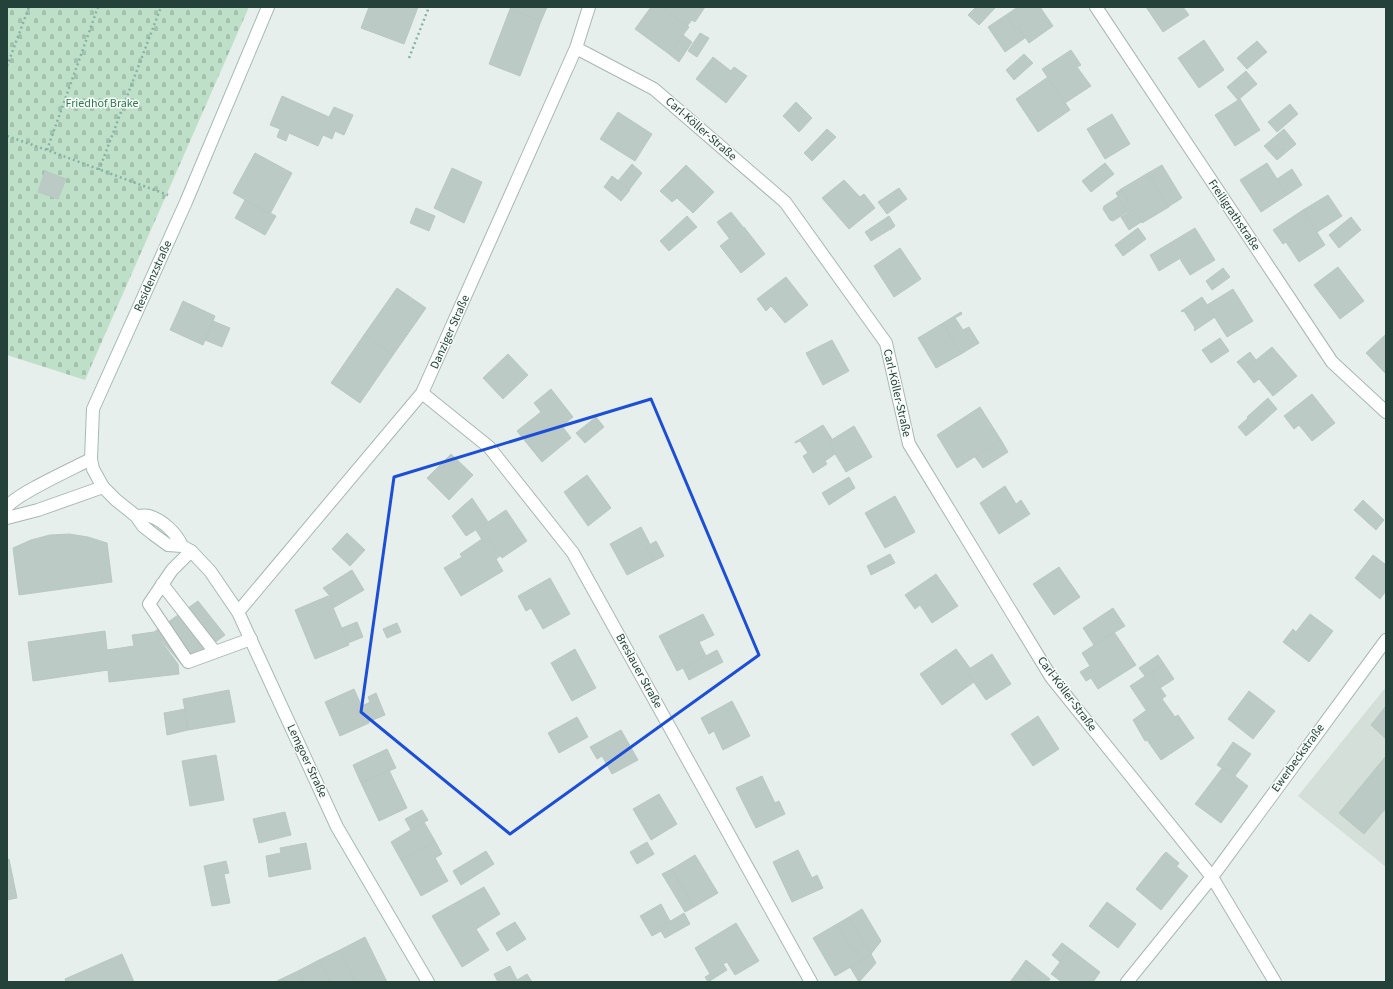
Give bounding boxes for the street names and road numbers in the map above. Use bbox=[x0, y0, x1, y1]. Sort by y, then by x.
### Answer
street label: Carl-Köller-Straße bbox=[662, 93, 740, 165]
street label: Freiligrathstraße bbox=[1204, 176, 1264, 254]
street label: Residenzstraße bbox=[130, 238, 176, 314]
street label: Danziger Straße bbox=[426, 292, 474, 372]
street label: Carl-Köller-Straße bbox=[879, 347, 915, 439]
street label: Breslauer Straße bbox=[611, 630, 667, 712]
street label: Carl-Köller-Straße bbox=[1033, 653, 1101, 735]
street label: Ewerbeckstraße bbox=[1267, 720, 1329, 796]
street label: Lemgoer Straße bbox=[283, 721, 332, 801]

